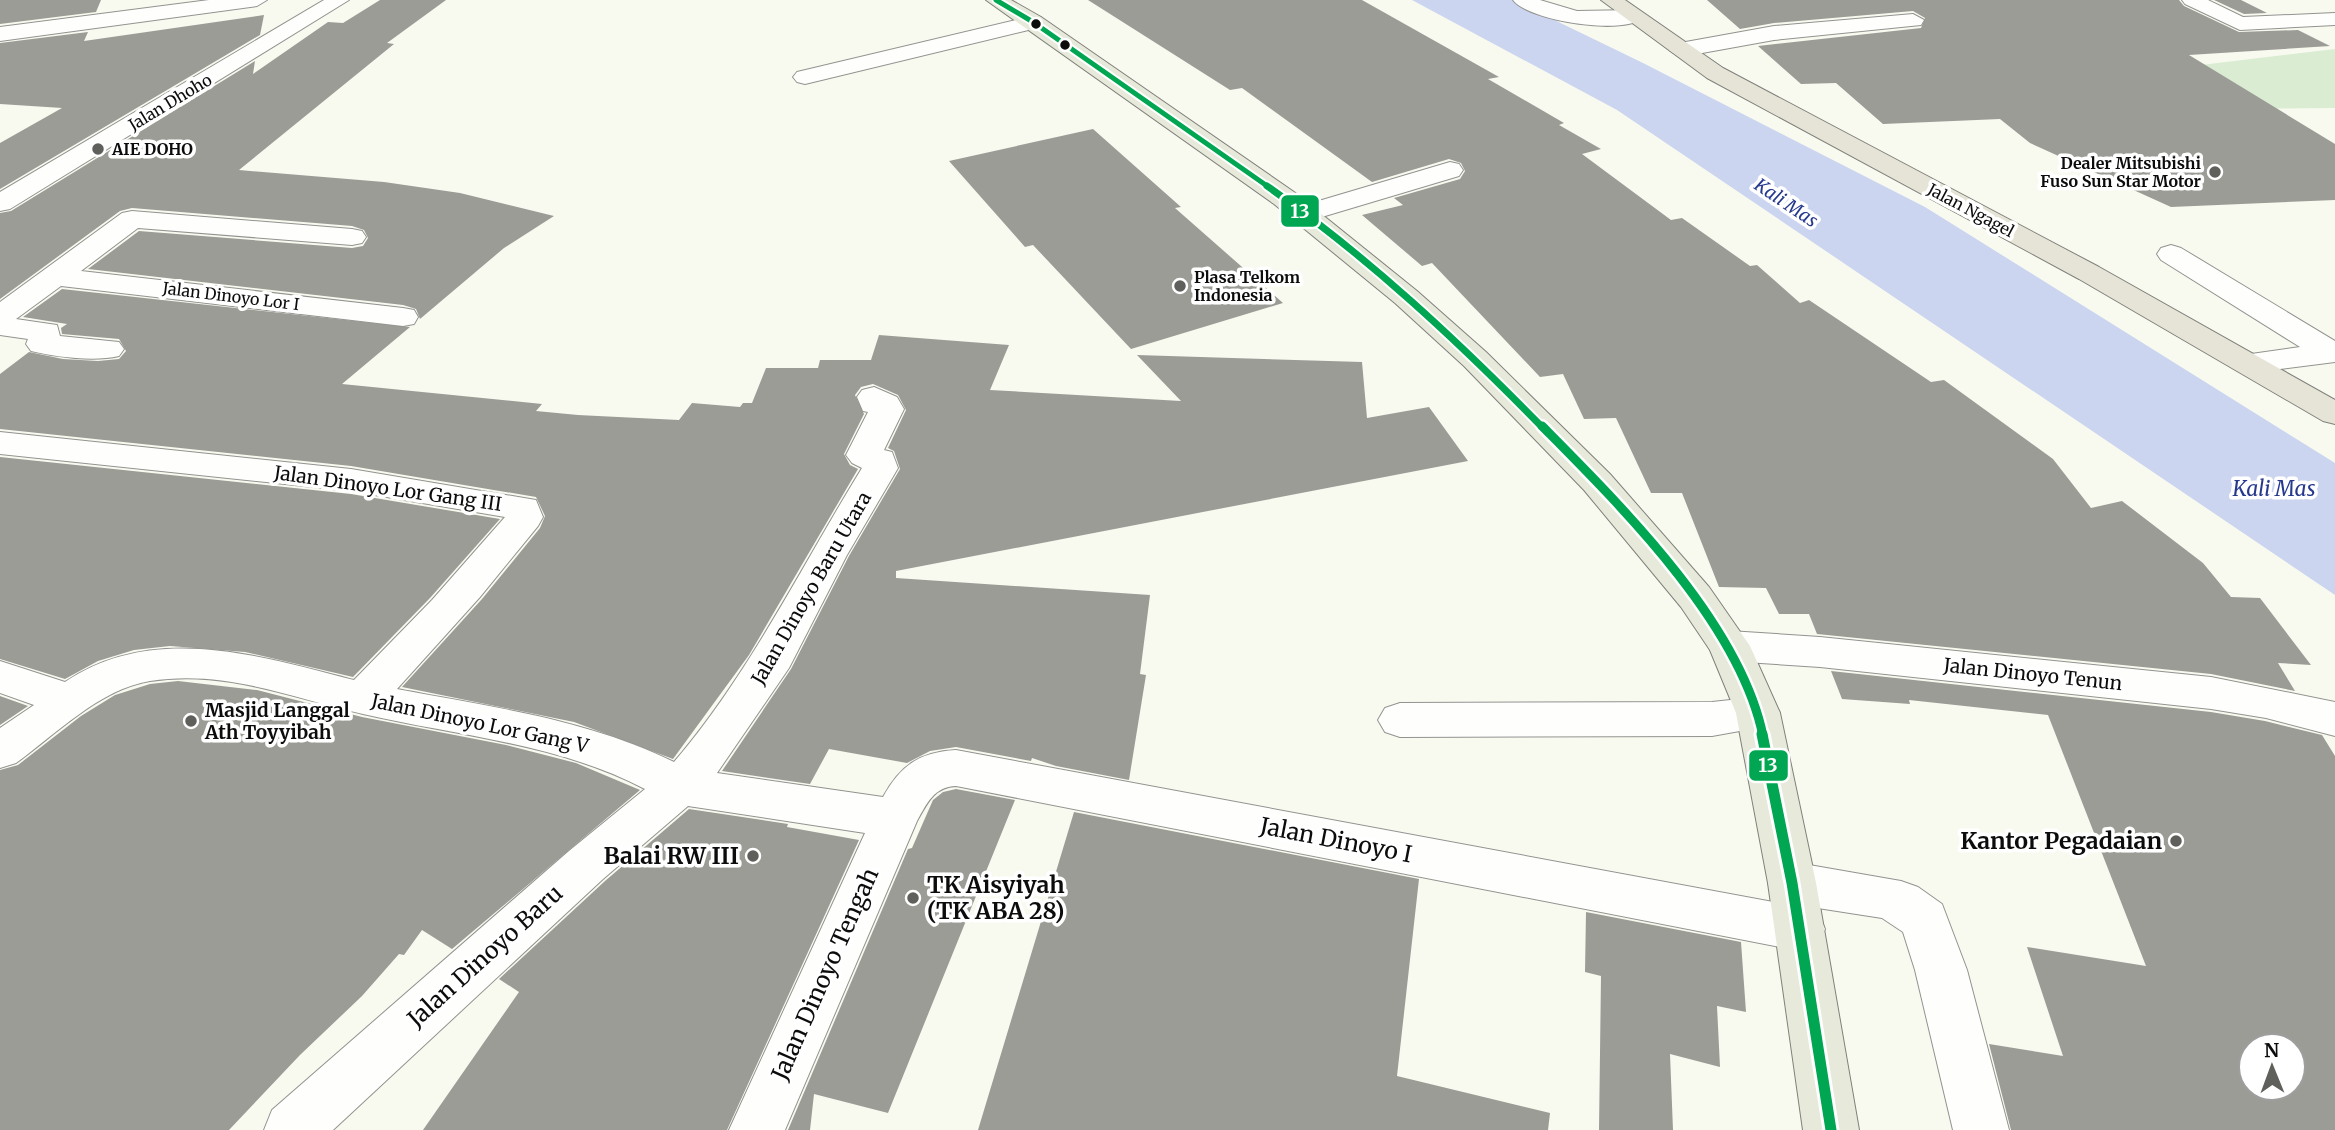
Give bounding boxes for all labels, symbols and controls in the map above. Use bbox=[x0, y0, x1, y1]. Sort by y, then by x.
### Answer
unlabelled marker bbox=[1029, 17, 1043, 31]
unlabelled marker bbox=[1058, 38, 1072, 52]
street label: Jalan Dhoho bbox=[124, 69, 215, 135]
place label: AIE DOHO bbox=[111, 139, 193, 159]
marker: AIE DOHO bbox=[90, 141, 106, 157]
place label: Dealer Mitsubishi Fuso Sun Star Motor bbox=[2040, 153, 2202, 191]
marker: Dealer Mitsubishi Fuso Sun Star Motor bbox=[2207, 164, 2223, 180]
water label: Kali Mas bbox=[1749, 173, 1822, 232]
street label: Jalan Ngagel bbox=[1923, 178, 2018, 241]
line badge: 13 bbox=[1280, 194, 1320, 228]
text: 13 bbox=[1290, 199, 1310, 223]
place label: Plasa Telkom Indonesia bbox=[1194, 267, 1300, 305]
street label: Jalan Dinoyo Lor I bbox=[160, 278, 301, 314]
marker: Plasa Telkom Indonesia bbox=[1172, 278, 1188, 294]
street label: Jalan Dinoyo Lor Gang III bbox=[272, 460, 504, 516]
water label: Kali Mas bbox=[2231, 475, 2316, 502]
street label: Jalan Dinoyo Baru Utara bbox=[745, 487, 876, 690]
street label: Jalan Dinoyo Tenun bbox=[1942, 653, 2124, 695]
street label: Jalan Dinoyo Lor Gang V bbox=[368, 688, 592, 758]
place label: Masjid Langgal Ath Toyyibah bbox=[204, 698, 350, 744]
marker: Masjid Langgal Ath Toyyibah bbox=[183, 713, 199, 729]
line badge: 13 bbox=[1748, 749, 1789, 782]
text: 13 bbox=[1758, 753, 1778, 777]
street label: Jalan Dinoyo I bbox=[1257, 810, 1415, 868]
place label: Kantor Pegadaian bbox=[1960, 826, 2162, 855]
marker: Kantor Pegadaian bbox=[2168, 833, 2184, 849]
place label: Balai RW III bbox=[603, 841, 739, 870]
marker: Balai RW III bbox=[745, 848, 761, 864]
street label: Jalan Dinoyo Tengah bbox=[764, 863, 884, 1085]
place label: TK Aisyiyah (TK ABA 28) bbox=[927, 870, 1065, 925]
street label: Jalan Dinoyo Baru bbox=[400, 878, 568, 1034]
marker: TK Aisyiyah (TK ABA 28) bbox=[905, 890, 921, 906]
north arrow bbox=[2237, 1032, 2307, 1102]
text: N bbox=[2264, 1038, 2279, 1062]

